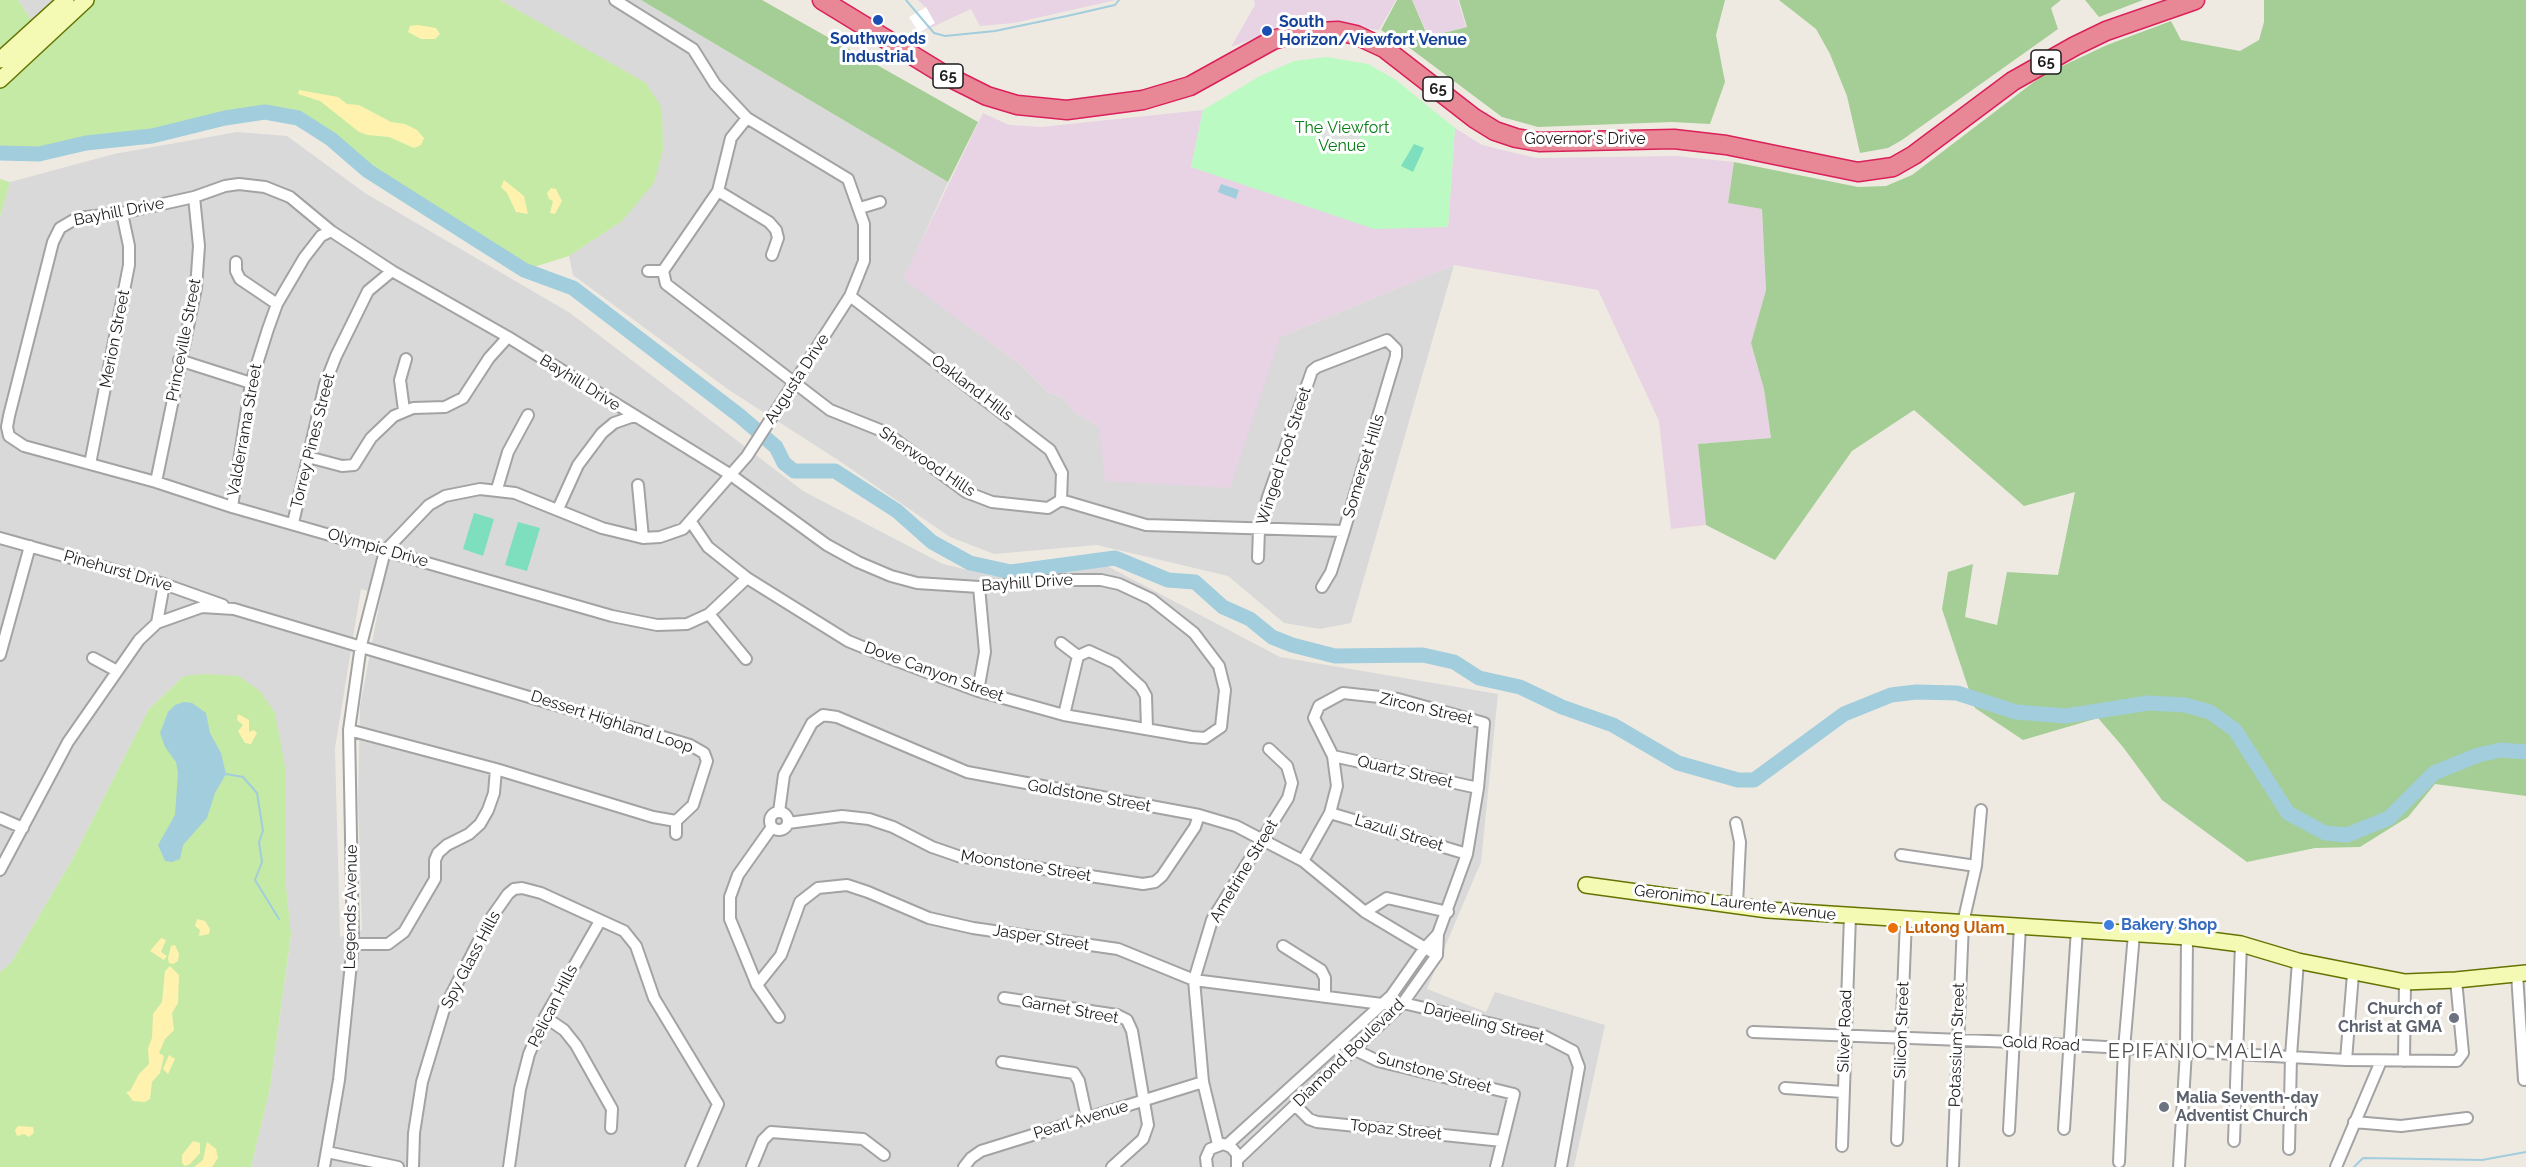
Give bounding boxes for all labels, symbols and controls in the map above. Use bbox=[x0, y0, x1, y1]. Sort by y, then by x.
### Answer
place label: South Horizon/Viewfort Venue bbox=[1279, 12, 1467, 50]
marker: Southwoods Industrial bbox=[871, 13, 885, 27]
marker: South Horizon/Viewfort Venue bbox=[1260, 24, 1274, 38]
place label: Southwoods Industrial bbox=[830, 29, 926, 67]
road number: 65 bbox=[2031, 50, 2061, 74]
road number: 65 bbox=[933, 64, 963, 88]
road number: 65 bbox=[1423, 77, 1453, 101]
park label: The Viewfort Venue bbox=[1295, 118, 1389, 156]
street label: Governor's Drive bbox=[1524, 129, 1646, 149]
street label: Bayhill Drive bbox=[72, 194, 166, 230]
street label: Princeville Street bbox=[163, 277, 205, 403]
street label: Merion Street bbox=[96, 288, 134, 390]
street label: Augusta Drive bbox=[761, 330, 833, 428]
street label: Bayhill Drive bbox=[536, 351, 624, 415]
street label: Oakland Hills bbox=[927, 351, 1017, 425]
street label: Valderrama Street bbox=[224, 362, 266, 498]
street label: Torrey Pines Street bbox=[287, 371, 339, 511]
street label: Winged Foot Street bbox=[1253, 384, 1315, 528]
street label: Somerset Hills bbox=[1339, 412, 1389, 520]
street label: Sherwood Hills bbox=[875, 423, 979, 501]
street label: Olympic Drive bbox=[325, 524, 431, 572]
street label: Pinehurst Drive bbox=[62, 546, 174, 596]
street label: Bayhill Drive bbox=[981, 570, 1073, 596]
street label: Dove Canyon Street bbox=[862, 638, 1006, 706]
street label: Dessert Highland Loop bbox=[528, 687, 696, 757]
street label: Zircon Street bbox=[1378, 689, 1474, 729]
street label: Quartz Street bbox=[1355, 752, 1455, 792]
street label: Goldstone Street bbox=[1026, 776, 1152, 816]
street label: Lazuli Street bbox=[1352, 810, 1446, 856]
street label: Ametrine Street bbox=[1206, 816, 1282, 926]
street label: Legends Avenue bbox=[340, 844, 362, 970]
street label: Moonstone Street bbox=[959, 846, 1093, 886]
street label: Geronimo Laurente Avenue bbox=[1633, 881, 1837, 925]
street label: Spy Glass Hills bbox=[437, 908, 505, 1012]
place label: Bakery Shop bbox=[2121, 915, 2217, 935]
place label: Lutong Ulam bbox=[1905, 918, 2005, 938]
marker: Bakery Shop bbox=[2102, 918, 2116, 932]
street label: Jasper Street bbox=[991, 921, 1091, 955]
marker: Lutong Ulam bbox=[1886, 921, 1900, 935]
street label: Pelican Hills bbox=[524, 962, 582, 1050]
street label: Silicon Street bbox=[1891, 981, 1913, 1079]
street label: Potassium Street bbox=[1945, 982, 1969, 1108]
street label: Silver Road bbox=[1834, 989, 1856, 1073]
street label: Garnet Street bbox=[1020, 992, 1120, 1028]
street label: Diamond Boulevard bbox=[1290, 995, 1408, 1111]
street label: Darjeeling Street bbox=[1422, 999, 1546, 1047]
place label: Church of Christ at GMA bbox=[2338, 999, 2442, 1037]
marker: Church of Christ at GMA bbox=[2447, 1011, 2461, 1025]
street label: Gold Road bbox=[2002, 1032, 2080, 1056]
district label: EPIFANIO MALIA bbox=[2108, 1040, 2284, 1064]
street label: Sunstone Street bbox=[1374, 1048, 1494, 1098]
place label: Malia Seventh-day Adventist Church bbox=[2176, 1088, 2318, 1126]
street label: Pearl Avenue bbox=[1031, 1096, 1131, 1144]
marker: Malia Seventh-day Adventist Church bbox=[2157, 1100, 2171, 1114]
street label: Topaz Street bbox=[1349, 1116, 1443, 1144]

